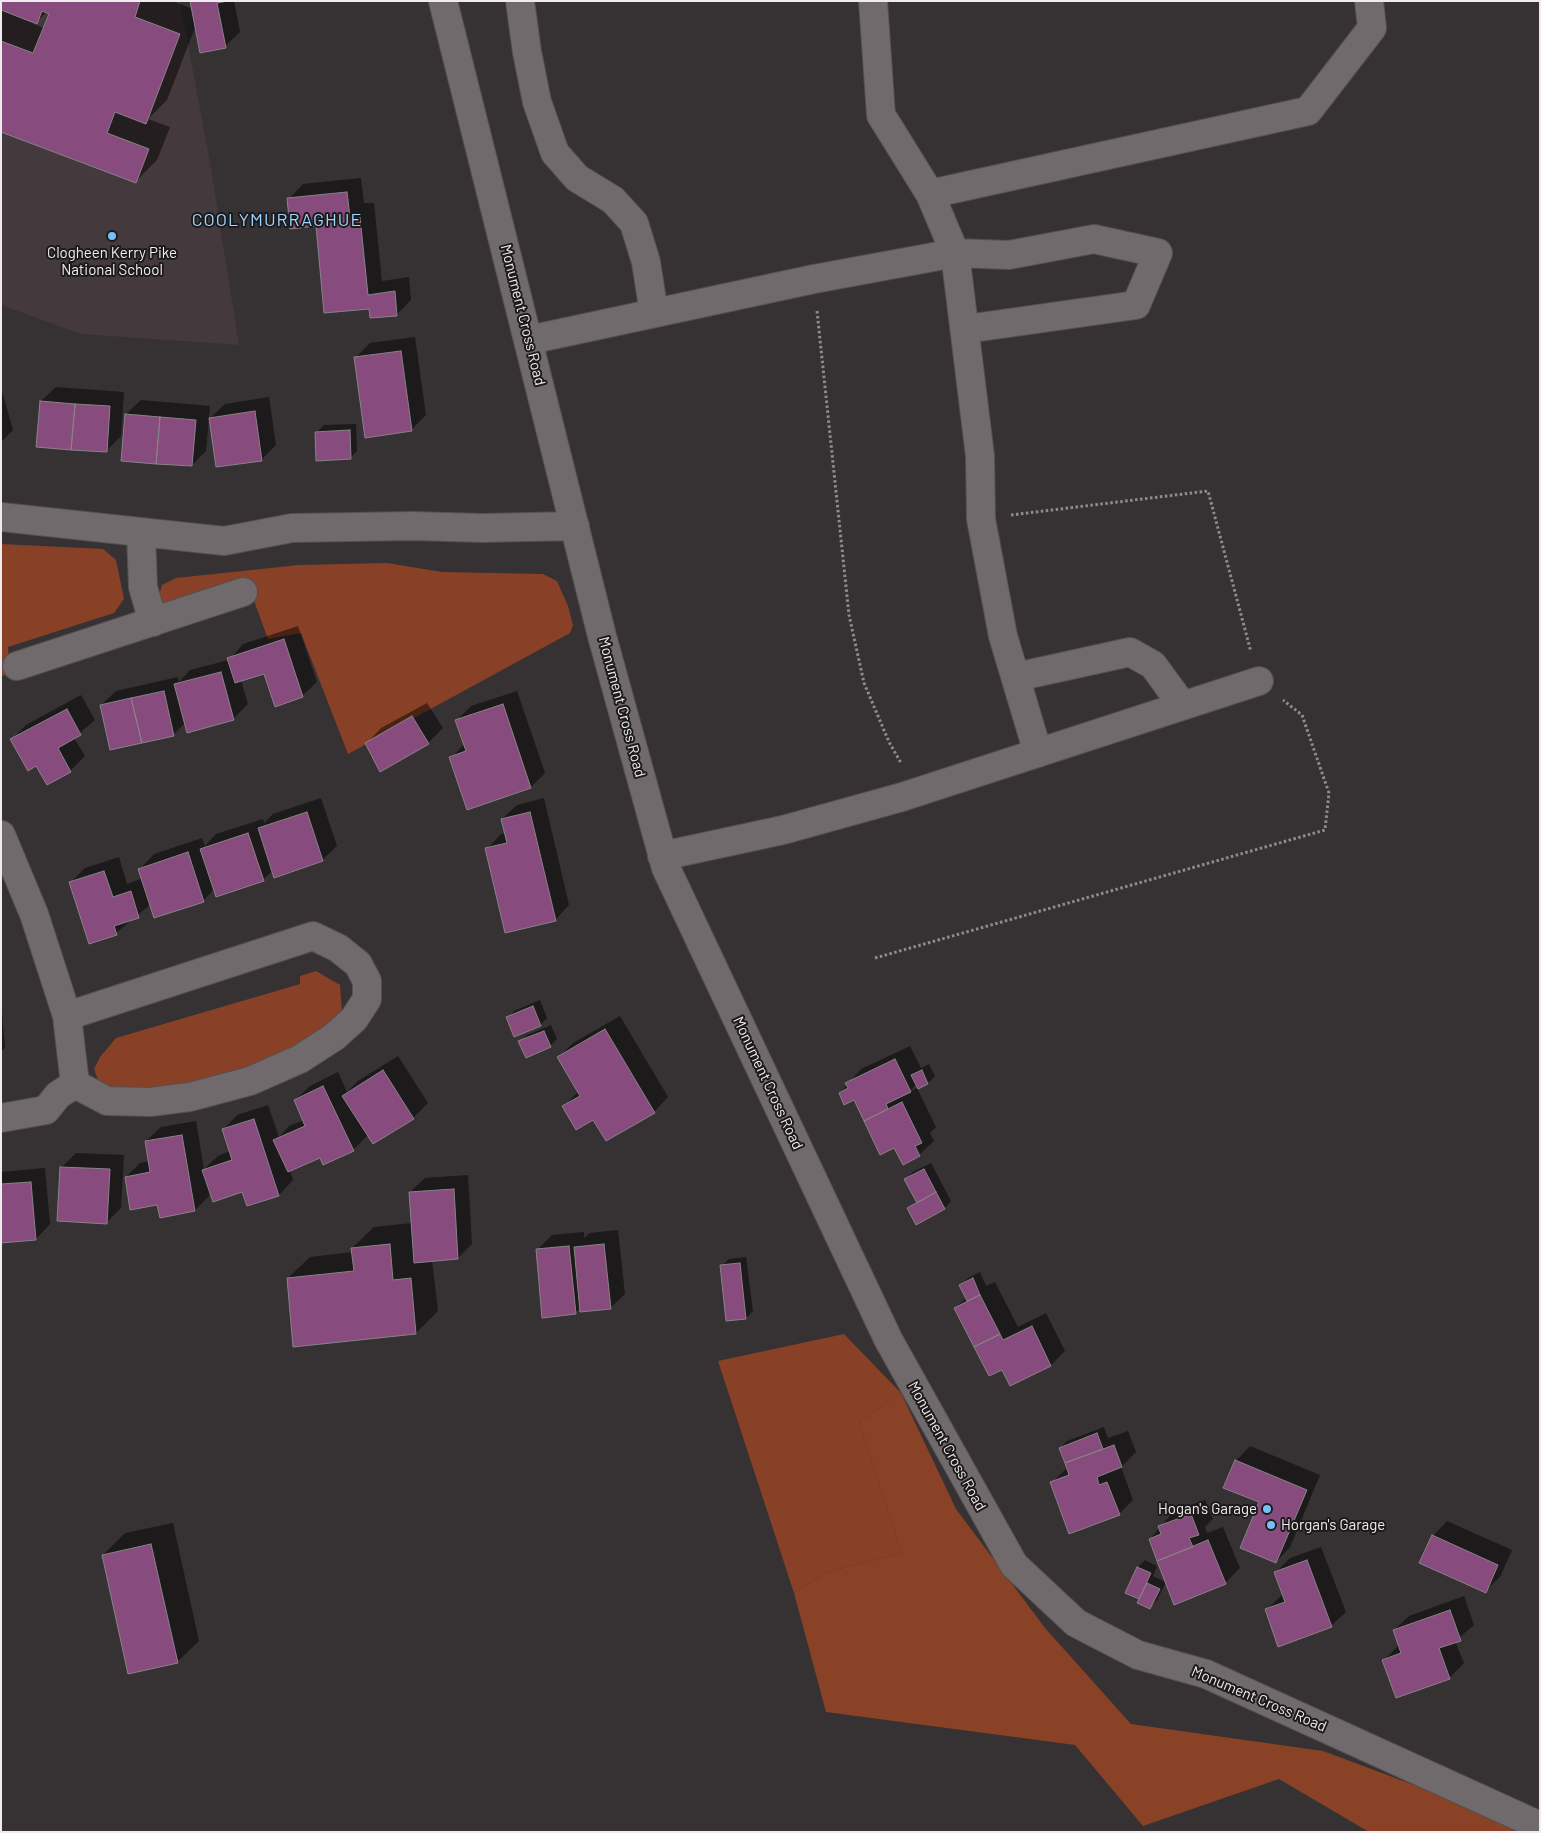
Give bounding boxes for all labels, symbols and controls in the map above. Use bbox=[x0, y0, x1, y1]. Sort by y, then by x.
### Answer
district label: COOLYMURRAGHUE bbox=[190, 209, 364, 231]
marker: Clogheen Kerry Pike National School bbox=[106, 230, 118, 242]
street label: Monument Cross Road bbox=[497, 243, 549, 387]
place label: Clogheen Kerry Pike National School bbox=[47, 244, 177, 279]
street label: Monument Cross Road bbox=[595, 635, 649, 779]
street label: Monument Cross Road bbox=[729, 1014, 807, 1152]
street label: Monument Cross Road bbox=[904, 1378, 990, 1514]
place label: Hogan's Garage bbox=[1158, 1500, 1257, 1518]
marker: Hogan's Garage bbox=[1261, 1503, 1273, 1515]
place label: Horgan's Garage bbox=[1281, 1516, 1385, 1534]
marker: Horgan's Garage bbox=[1265, 1519, 1277, 1531]
street label: Monument Cross Road bbox=[1189, 1662, 1329, 1736]

